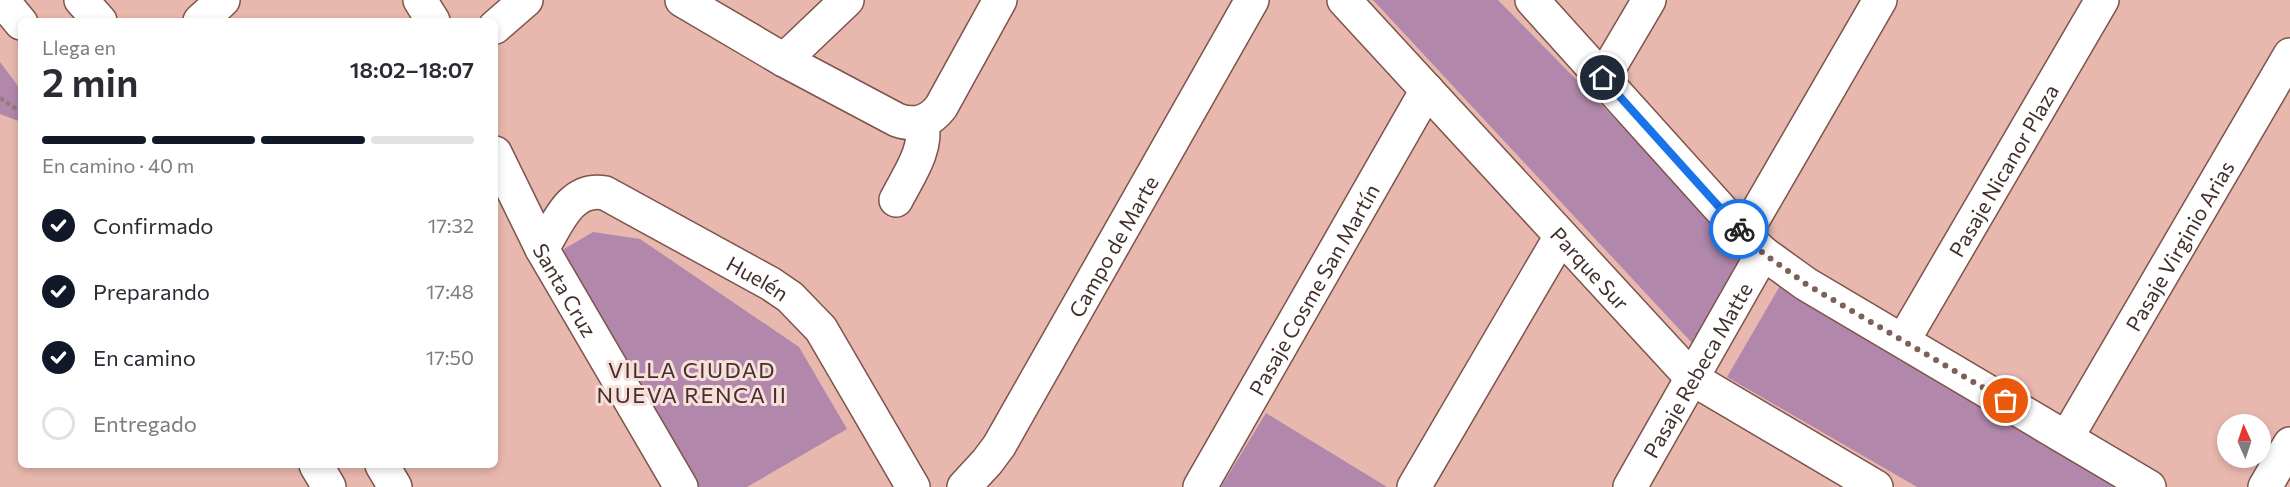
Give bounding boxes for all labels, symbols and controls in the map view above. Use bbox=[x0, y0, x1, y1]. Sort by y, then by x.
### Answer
text: Llega en bbox=[42, 35, 116, 59]
pin bbox=[1577, 52, 1628, 103]
text: 18:02–18:07 bbox=[350, 56, 474, 83]
text: 2 min bbox=[42, 57, 139, 105]
icon: home bbox=[1586, 61, 1619, 94]
street label: Pasaje Nicanor Plaza bbox=[1943, 79, 2063, 261]
text: En camino · 40 m bbox=[42, 153, 194, 177]
street label: Pasaje Virginio Arias bbox=[2119, 156, 2238, 335]
street label: Campo de Marte bbox=[1062, 171, 1163, 321]
street label: Pasaje Cosme San Martín bbox=[1243, 179, 1384, 399]
courier bbox=[1709, 199, 1769, 259]
icon: check bbox=[42, 209, 75, 242]
text: Confirmado bbox=[93, 212, 214, 239]
text: 17:32 bbox=[428, 213, 474, 237]
icon: bike bbox=[1723, 213, 1756, 246]
street label: Parque Sur bbox=[1546, 221, 1635, 314]
street label: Santa Cruz bbox=[529, 238, 603, 341]
street label: Huelén bbox=[723, 250, 794, 305]
icon: check bbox=[42, 275, 75, 308]
text: Preparando bbox=[93, 278, 210, 305]
street label: Pasaje Rebeca Matte bbox=[1637, 278, 1756, 462]
text: 17:48 bbox=[426, 279, 474, 303]
icon: check bbox=[42, 341, 75, 374]
text: En camino bbox=[93, 344, 196, 371]
text: 17:50 bbox=[426, 345, 474, 369]
district label: VILLA CIUDAD NUEVA RENCA II bbox=[597, 356, 787, 408]
pin bbox=[1980, 375, 2031, 426]
icon: bag bbox=[1989, 384, 2022, 417]
text: Entregado bbox=[93, 410, 197, 437]
north arrow bbox=[2217, 414, 2271, 468]
map controls bbox=[2217, 414, 2271, 468]

